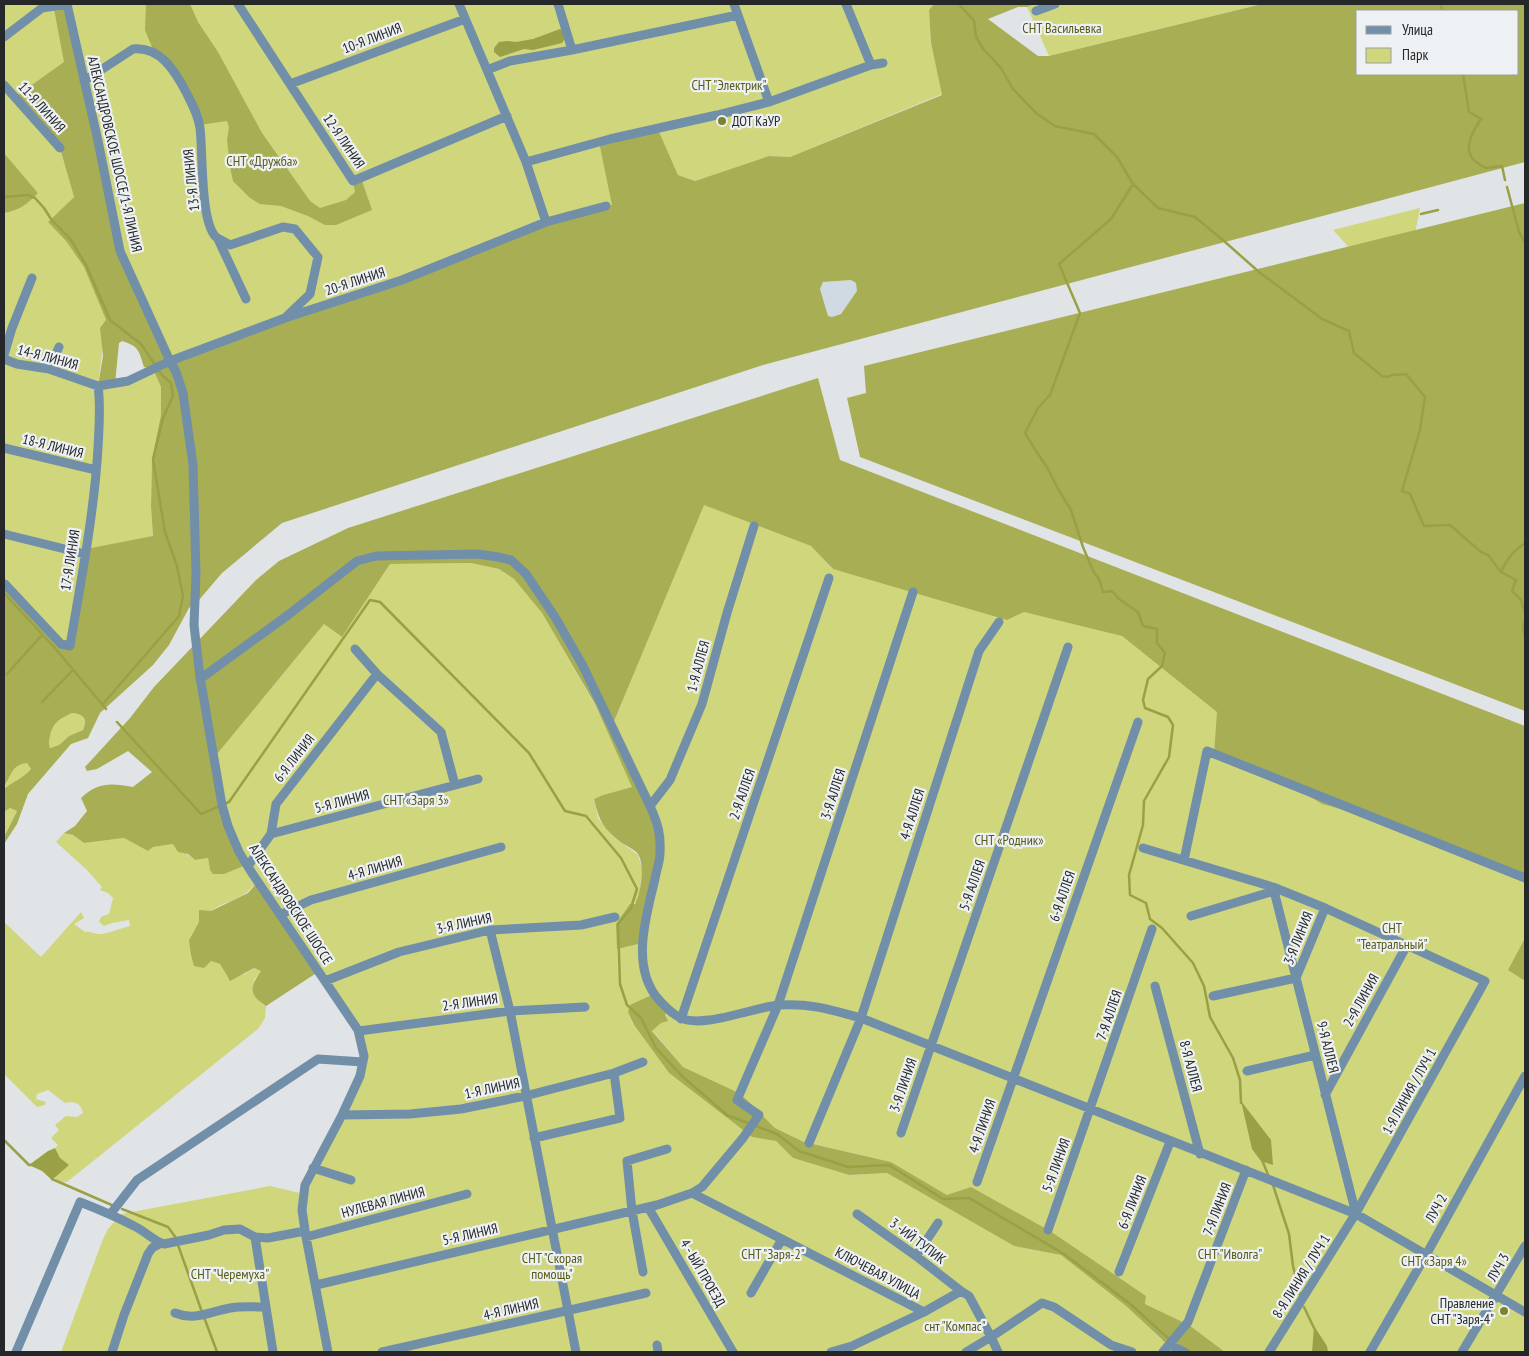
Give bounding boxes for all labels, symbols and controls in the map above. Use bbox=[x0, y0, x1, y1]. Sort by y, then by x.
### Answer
legend bbox=[1356, 10, 1519, 75]
street label: 10-Я ЛИНИЯ bbox=[340, 18, 404, 58]
park label: СНТ Васильевка bbox=[1022, 19, 1102, 37]
text: Улица bbox=[1402, 20, 1433, 39]
text: Парк bbox=[1402, 45, 1428, 64]
street label: АЛЕКСАНДРОВСКОЕ ШОССЕ/1-Я ЛИНИЯ bbox=[84, 54, 146, 254]
park label: СНТ "Электрик" bbox=[691, 76, 767, 94]
street label: 11-Я ЛИНИЯ bbox=[14, 78, 70, 136]
street label: 12-Я ЛИНИЯ bbox=[319, 110, 369, 172]
place label: ДОТ КаУР bbox=[732, 112, 780, 130]
marker: ДОТ КаУР bbox=[716, 115, 728, 127]
street label: 13-Я ЛИНИЯ bbox=[179, 148, 203, 212]
park label: СНТ «Дружба» bbox=[226, 152, 298, 170]
street label: 20-Я ЛИНИЯ bbox=[323, 263, 387, 299]
street label: 14-Я ЛИНИЯ bbox=[16, 340, 80, 374]
street label: 18-Я ЛИНИЯ bbox=[21, 430, 85, 462]
street label: 17-Я ЛИНИЯ bbox=[56, 528, 84, 592]
street label: 1-Я АЛЛЕЯ bbox=[683, 638, 713, 694]
street label: 6-Я ЛИНИЯ bbox=[270, 730, 318, 786]
street label: 2-Я АЛЛЕЯ bbox=[725, 766, 759, 822]
street label: 3-Я АЛЛЕЯ bbox=[816, 766, 850, 822]
street label: 5-Я ЛИНИЯ bbox=[313, 785, 371, 817]
street label: 4-Я АЛЛЕЯ bbox=[895, 786, 929, 842]
park label: СНТ «Заря 3» bbox=[383, 791, 449, 809]
park label: СНТ «Родник» bbox=[974, 831, 1044, 849]
street label: АЛЕКСАНДРОВСКОЕ ШОССЕ bbox=[245, 840, 337, 968]
street label: 4-Я ЛИНИЯ bbox=[346, 852, 404, 884]
street label: 5-Я АЛЛЕЯ bbox=[955, 857, 989, 913]
street label: 6-Я АЛЛЕЯ bbox=[1045, 868, 1079, 924]
street label: 3-Я ЛИНИЯ bbox=[435, 908, 493, 938]
street label: 3-Я ЛИНИЯ bbox=[1279, 909, 1317, 967]
park label: СНТ "Театральный" bbox=[1356, 919, 1428, 953]
street label: 2=Я ЛИНИЯ bbox=[1339, 970, 1383, 1030]
street label: 7-Я АЛЛЕЯ bbox=[1092, 988, 1126, 1042]
street label: 2-Я ЛИНИЯ bbox=[441, 989, 499, 1015]
street label: 9-Я АЛЛЕЯ bbox=[1313, 1019, 1343, 1075]
street label: 8-Я АЛЛЕЯ bbox=[1176, 1038, 1206, 1094]
street label: 1-Я ЛИНИЯ / ЛУЧ 1 bbox=[1378, 1045, 1440, 1137]
street label: 3-Я ЛИНИЯ bbox=[885, 1056, 921, 1114]
street label: 1-Я ЛИНИЯ bbox=[463, 1073, 521, 1103]
street label: 4-Я ЛИНИЯ bbox=[964, 1097, 1000, 1155]
street label: 5-Я ЛИНИЯ bbox=[1038, 1136, 1074, 1194]
street label: 6-Я ЛИНИЯ bbox=[1114, 1173, 1150, 1231]
street label: 7-Я ЛИНИЯ bbox=[1199, 1180, 1235, 1238]
street label: НУЛЕВАЯ ЛИНИЯ bbox=[339, 1182, 427, 1222]
street label: ЛУЧ 2 bbox=[1420, 1191, 1451, 1226]
street label: 3 -ИЙ ТУПИК bbox=[886, 1214, 950, 1268]
street label: 5-Я ЛИНИЯ bbox=[441, 1219, 499, 1249]
street label: 8-Я ЛИНИЯ / ЛУЧ 1 bbox=[1268, 1231, 1334, 1321]
street label: 4 - ЫЙ ПРОЕЗД bbox=[676, 1236, 730, 1311]
street label: КЛЮЧЕВАЯ УЛИЦА bbox=[832, 1243, 924, 1303]
park label: СНТ "Заря-2" bbox=[741, 1245, 805, 1263]
park label: СНТ "Иволга" bbox=[1198, 1245, 1262, 1263]
park label: СНТ "Скорая помощь" bbox=[522, 1249, 582, 1283]
street label: ЛУЧ 3 bbox=[1482, 1250, 1513, 1285]
park label: СНТ «Заря 4» bbox=[1401, 1252, 1467, 1270]
park label: СНТ "Черемуха" bbox=[191, 1265, 269, 1283]
street label: 4-Я ЛИНИЯ bbox=[482, 1294, 540, 1324]
place label: Правление СНТ "Заря-4" bbox=[1431, 1294, 1494, 1328]
marker: Правление СНТ "Заря-4" bbox=[1498, 1305, 1510, 1317]
park label: снт "Компас" bbox=[924, 1317, 986, 1335]

